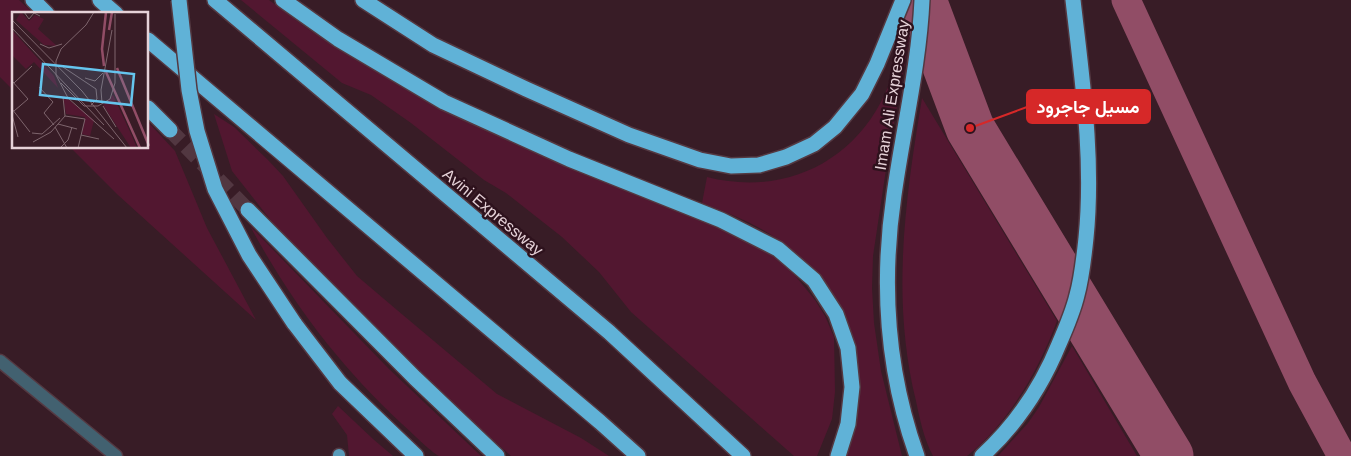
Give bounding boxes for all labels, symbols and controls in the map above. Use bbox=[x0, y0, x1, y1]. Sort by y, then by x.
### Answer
inset map bbox=[12, 12, 149, 149]
street label: Imam Ali Expressway bbox=[872, 19, 912, 171]
callout: مسیل جاجرود bbox=[1027, 90, 1150, 123]
text: مسیل جاجرود bbox=[1037, 97, 1140, 118]
street label: Avini Expressway bbox=[440, 165, 546, 259]

